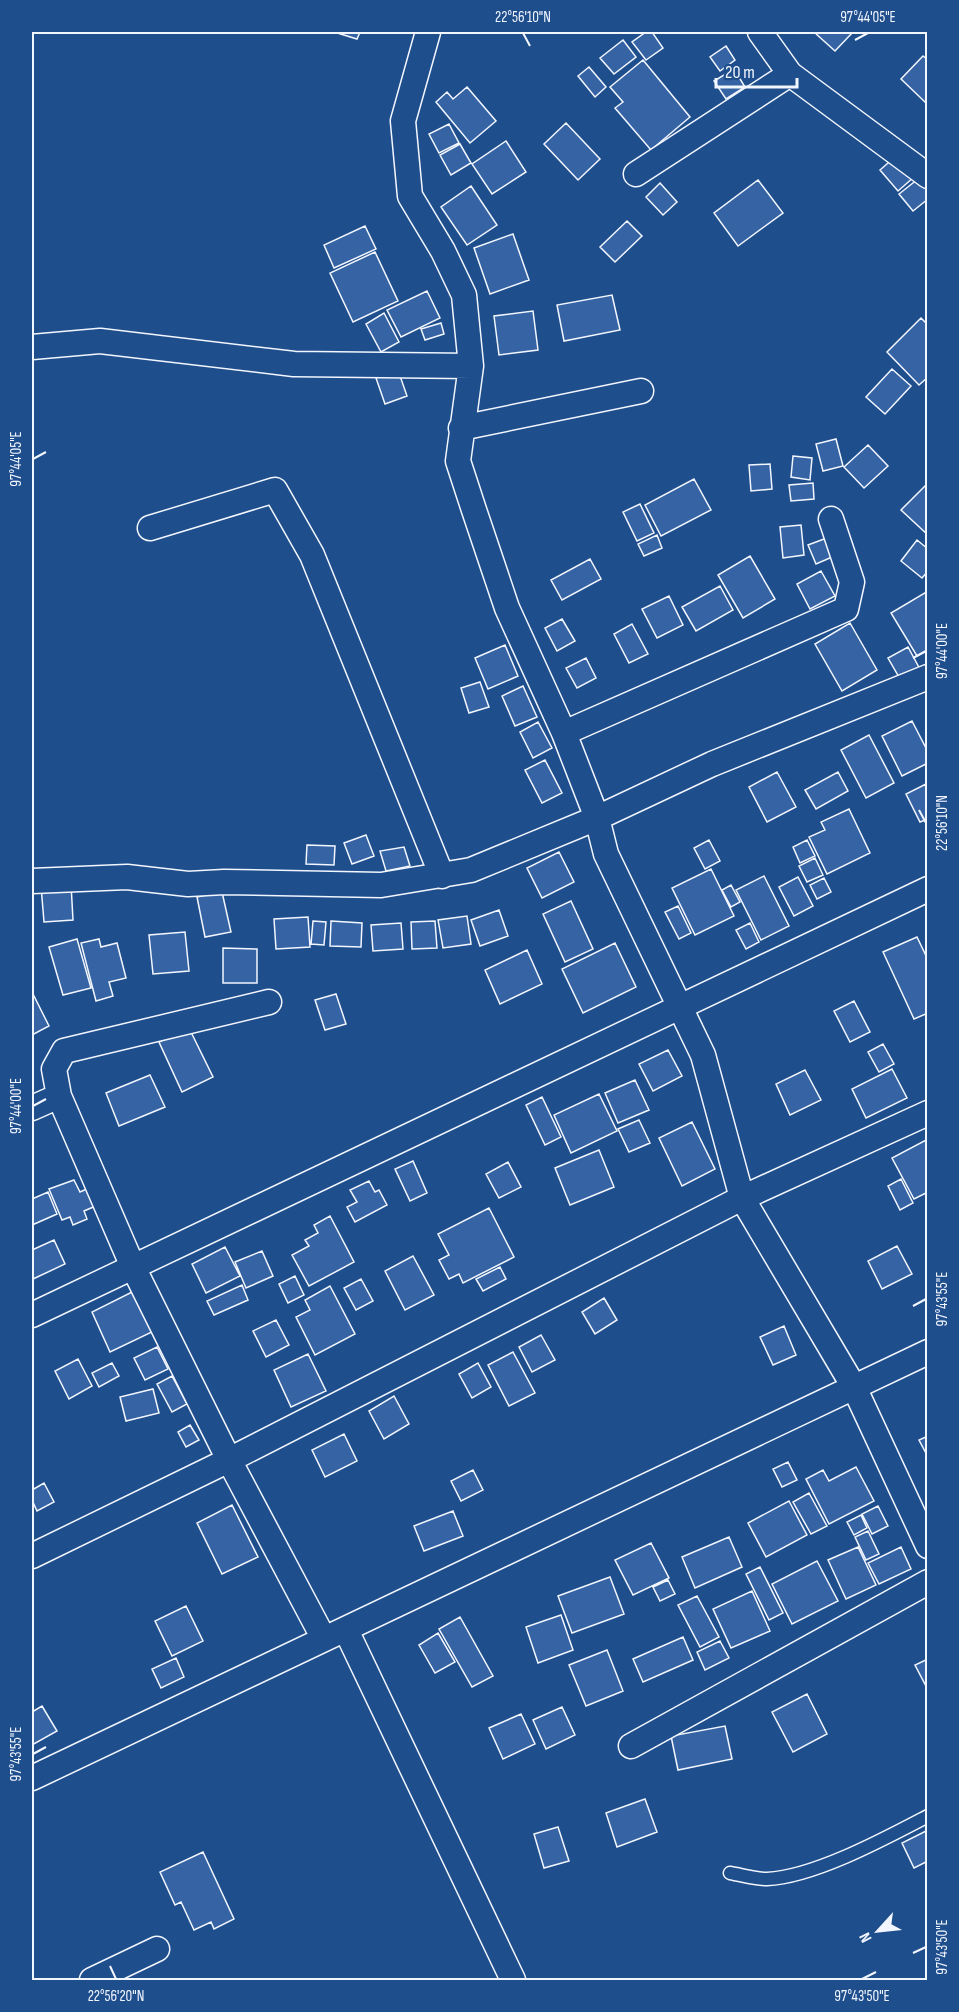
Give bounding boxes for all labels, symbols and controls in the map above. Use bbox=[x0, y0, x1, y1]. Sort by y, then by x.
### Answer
text: 22°56'10"N bbox=[495, 8, 551, 27]
text: 97°44'05"E bbox=[840, 8, 896, 27]
scale bar bbox=[716, 51, 797, 89]
text: 20 m bbox=[725, 62, 755, 83]
text: 97°44'05"E bbox=[7, 431, 26, 487]
text: 97°44'00"E bbox=[933, 623, 952, 679]
text: 22°56'10"N bbox=[933, 795, 952, 851]
text: 97°44'00"E bbox=[7, 1078, 26, 1134]
text: 97°43'55"E bbox=[933, 1272, 952, 1326]
text: 97°43'55"E bbox=[7, 1727, 26, 1781]
north arrow bbox=[848, 1901, 908, 1961]
text: 97°43'50"E bbox=[933, 1919, 952, 1975]
text: N bbox=[856, 1929, 876, 1945]
text: 22°56'20"N bbox=[88, 1987, 144, 2006]
text: 97°43'50"E bbox=[834, 1987, 890, 2006]

